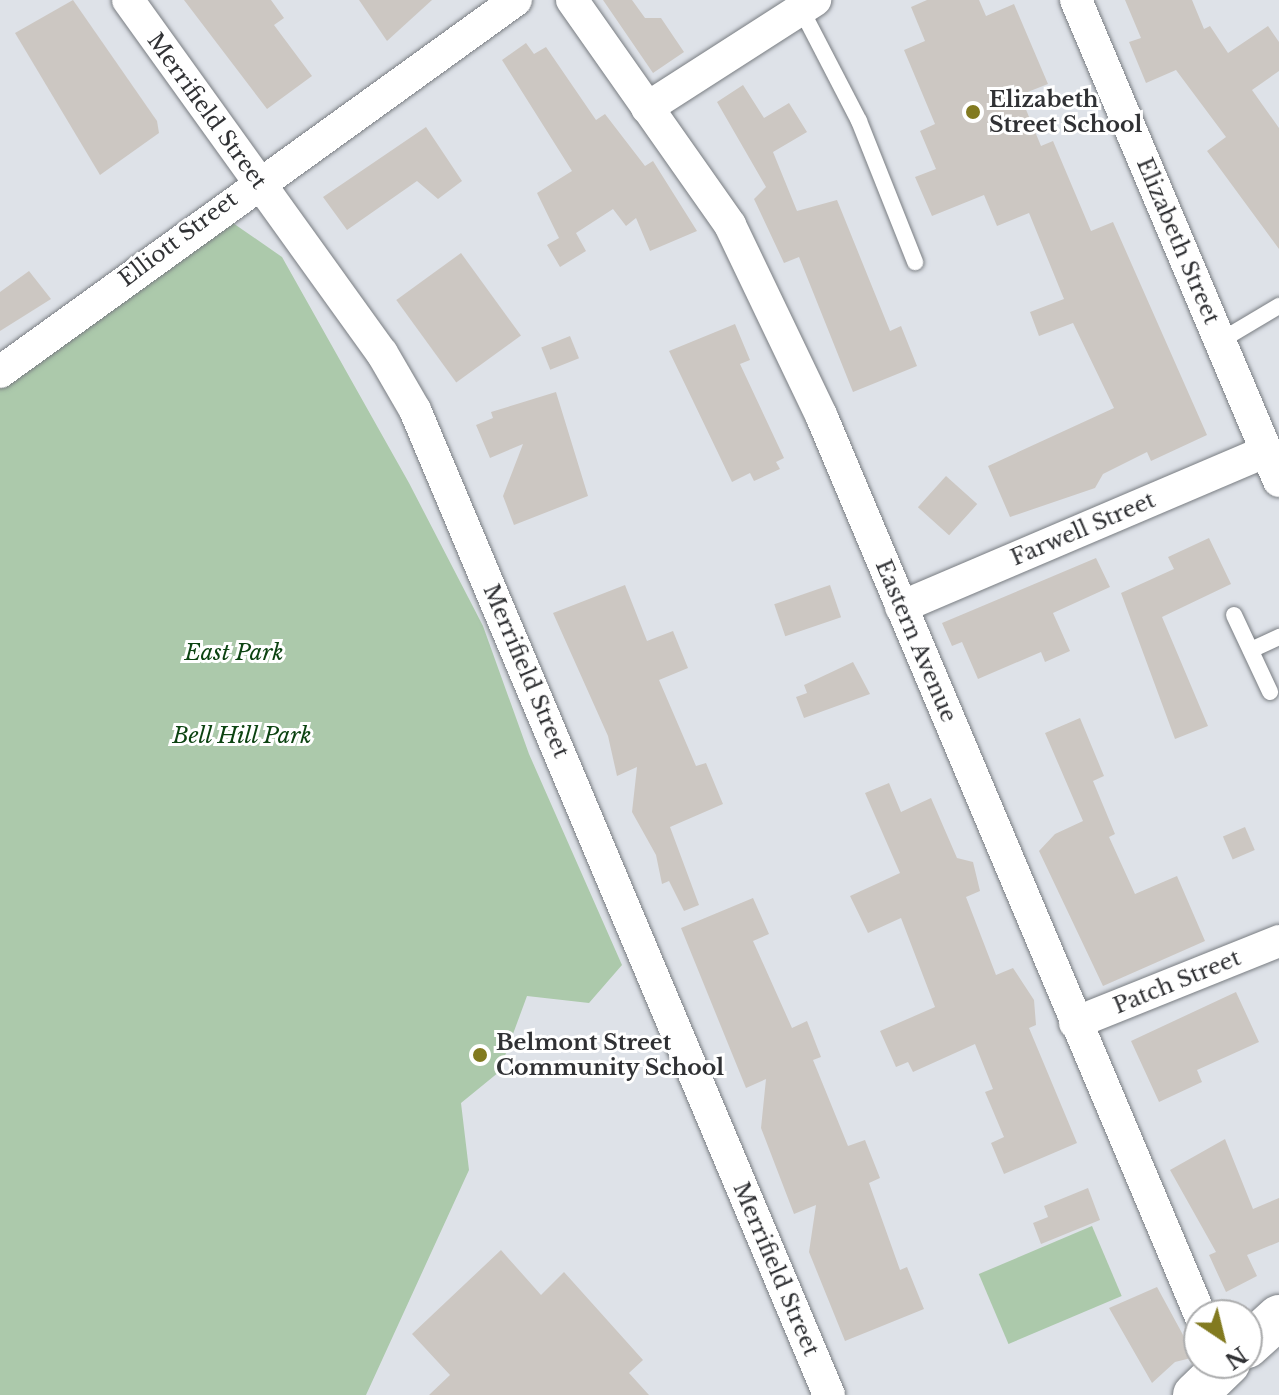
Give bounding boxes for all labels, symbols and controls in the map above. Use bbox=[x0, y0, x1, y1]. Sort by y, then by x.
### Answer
street label: Merrifield Street bbox=[142, 28, 272, 194]
place label: Elizabeth Street School bbox=[989, 86, 1142, 138]
marker: Elizabeth Street School bbox=[964, 103, 982, 121]
street label: Elizabeth Street bbox=[1131, 154, 1225, 328]
street label: Elliott Street bbox=[114, 186, 242, 292]
street label: Farwell Street bbox=[1007, 487, 1159, 571]
street label: Eastern Avenue bbox=[870, 555, 962, 727]
street label: Merrifield Street bbox=[478, 580, 574, 762]
park label: East Park bbox=[184, 640, 284, 666]
park label: Bell Hill Park bbox=[172, 723, 312, 749]
street label: Patch Street bbox=[1110, 945, 1244, 1019]
place label: Belmont Street Community School bbox=[496, 1029, 725, 1080]
marker: Belmont Street Community School bbox=[471, 1046, 489, 1064]
street label: Merrifield Street bbox=[728, 1178, 824, 1360]
north arrow bbox=[1183, 1299, 1263, 1379]
text: N bbox=[1220, 1340, 1252, 1374]

